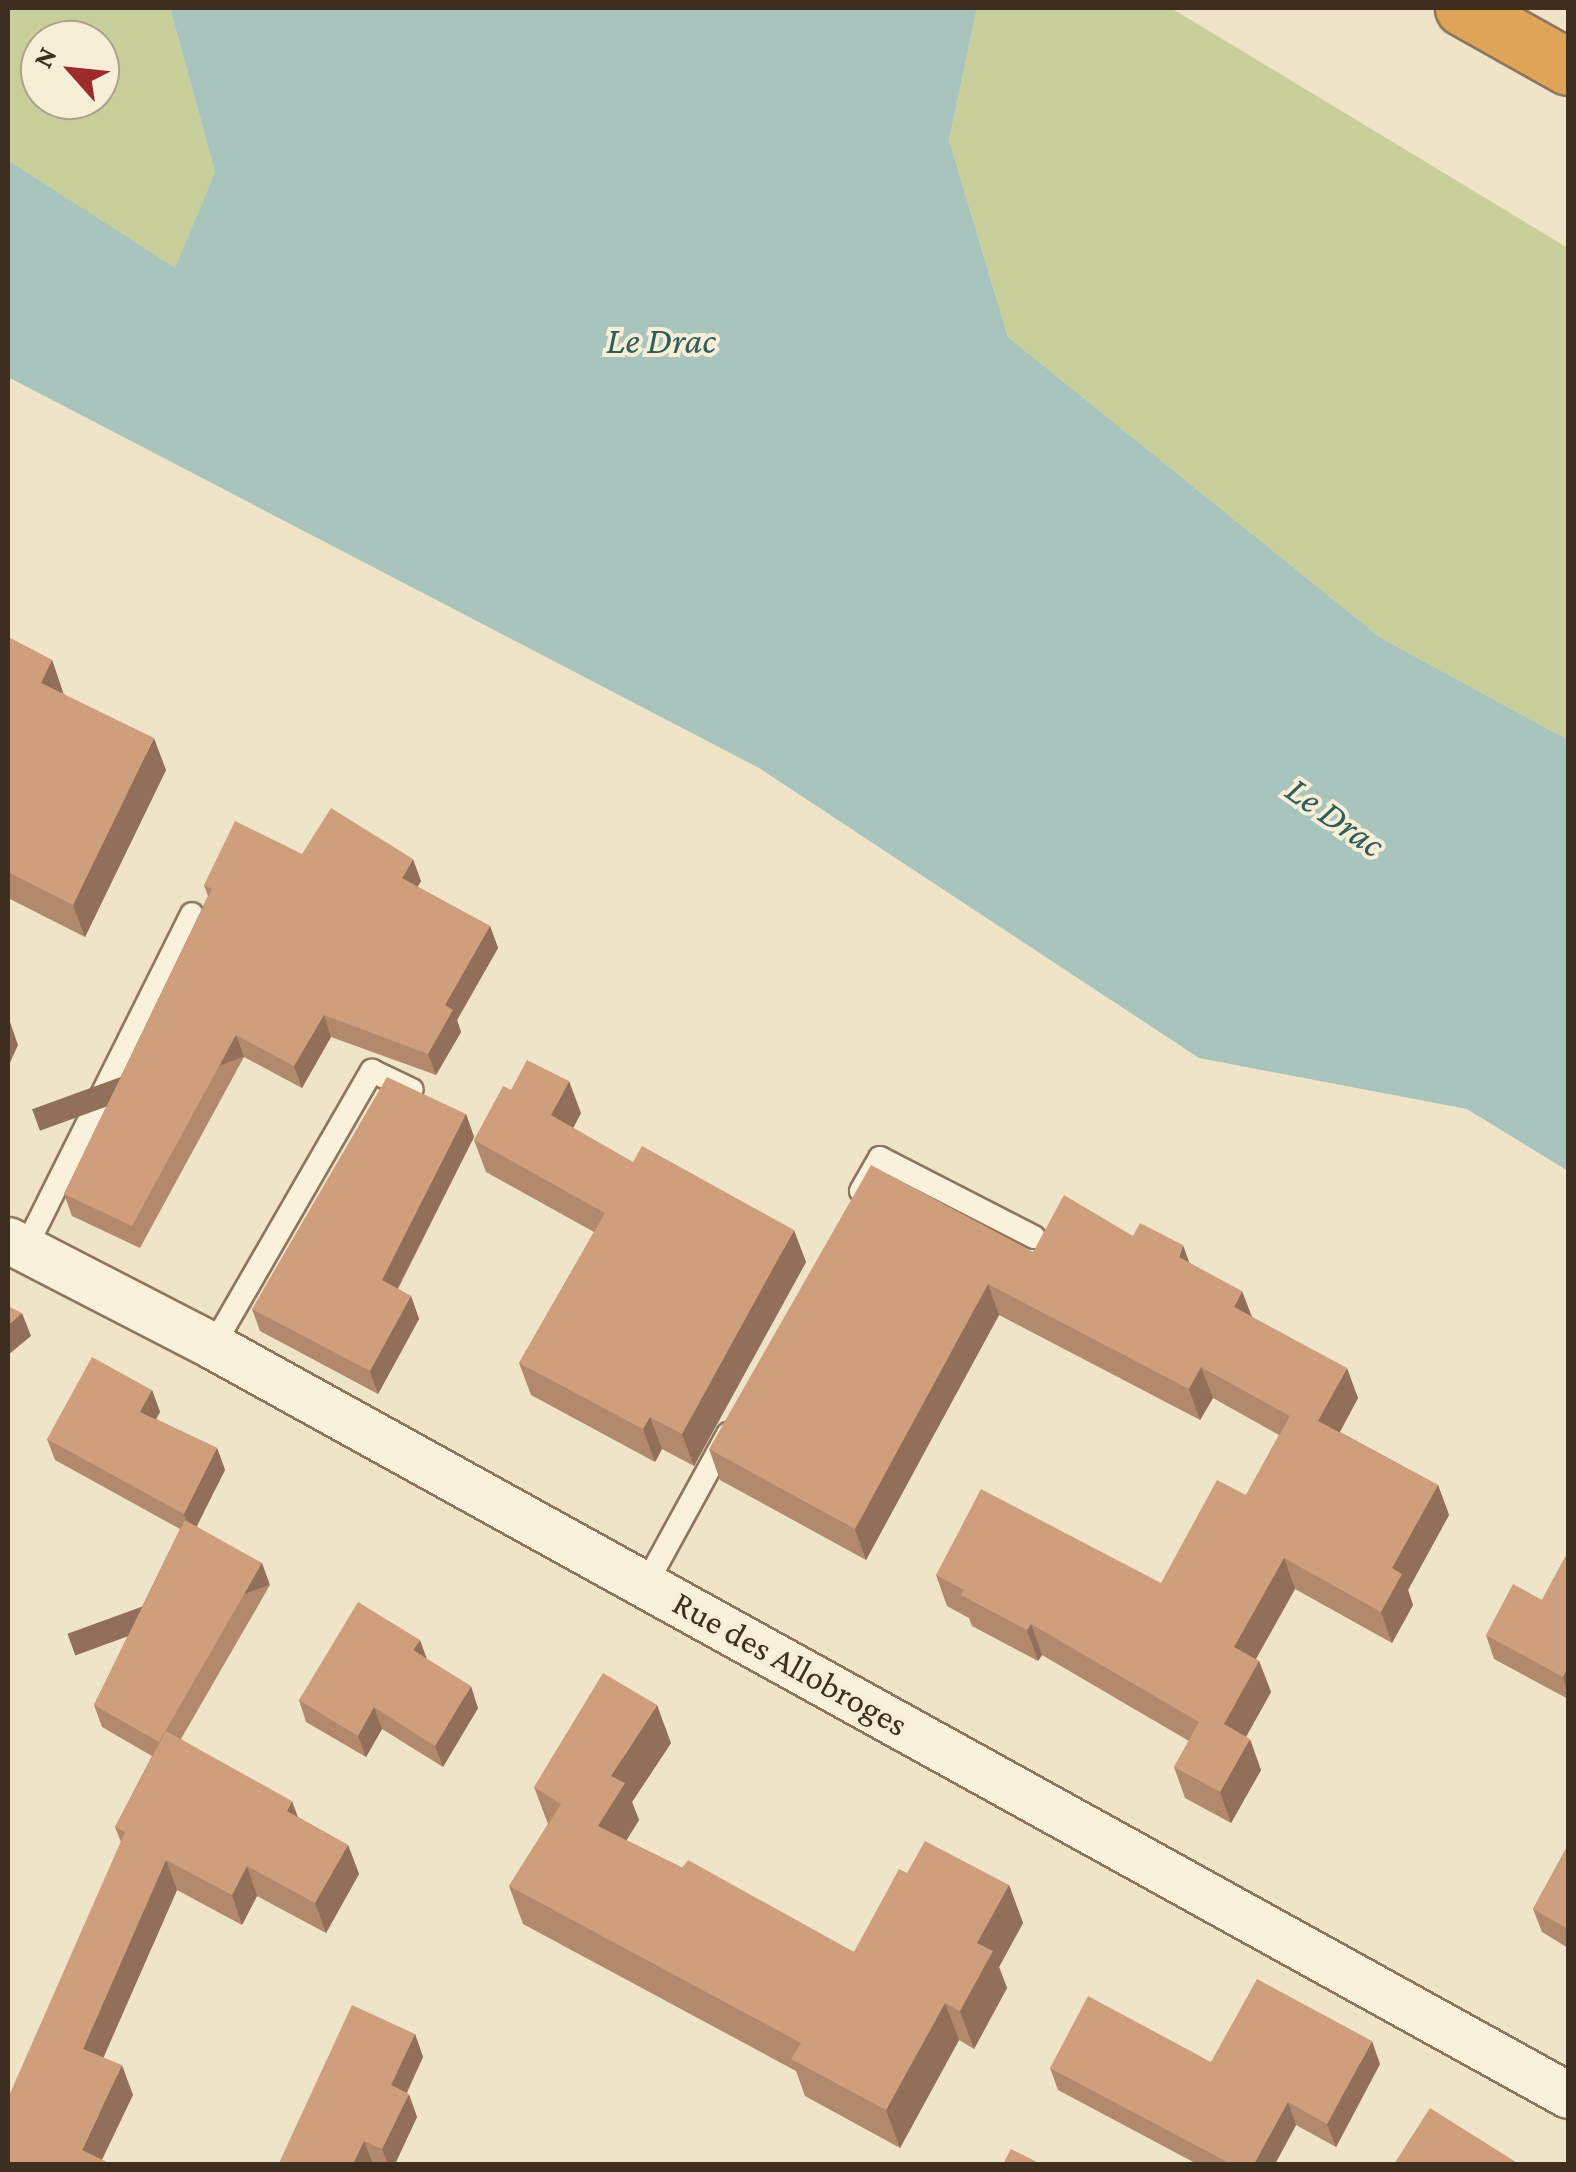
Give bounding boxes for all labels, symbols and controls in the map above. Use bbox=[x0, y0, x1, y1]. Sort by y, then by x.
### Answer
north arrow bbox=[20, 20, 120, 120]
text: N bbox=[26, 42, 63, 73]
water label: Le Drac bbox=[606, 318, 716, 364]
water label: Le Drac bbox=[1277, 767, 1393, 867]
street label: Rue des Allobroges bbox=[665, 1582, 915, 1746]

